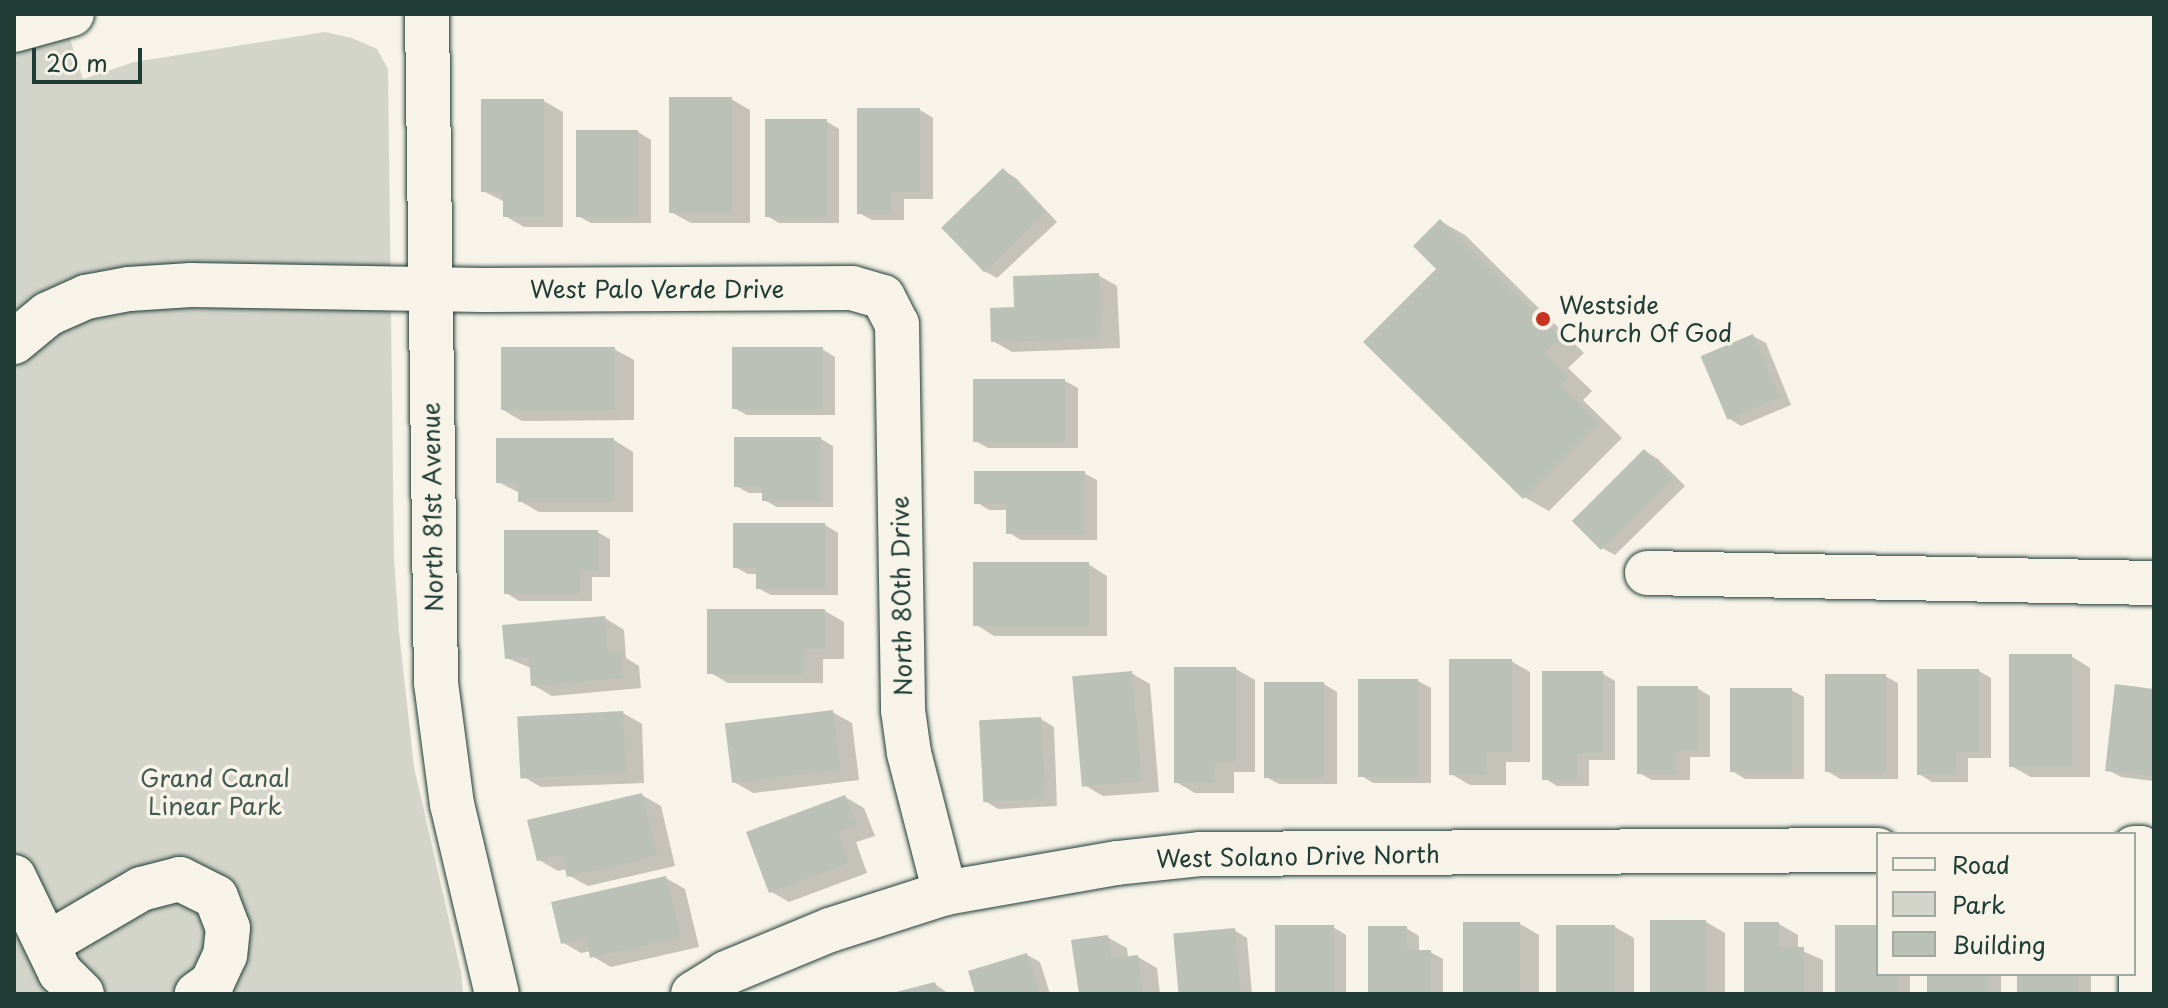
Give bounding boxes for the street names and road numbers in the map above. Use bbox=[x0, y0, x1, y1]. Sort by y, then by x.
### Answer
street label: West Palo Verde Drive bbox=[530, 275, 784, 303]
street label: North 81st Avenue bbox=[416, 401, 448, 613]
street label: North 80th Drive bbox=[885, 495, 917, 697]
street label: West Solano Drive North bbox=[1155, 839, 1441, 873]

